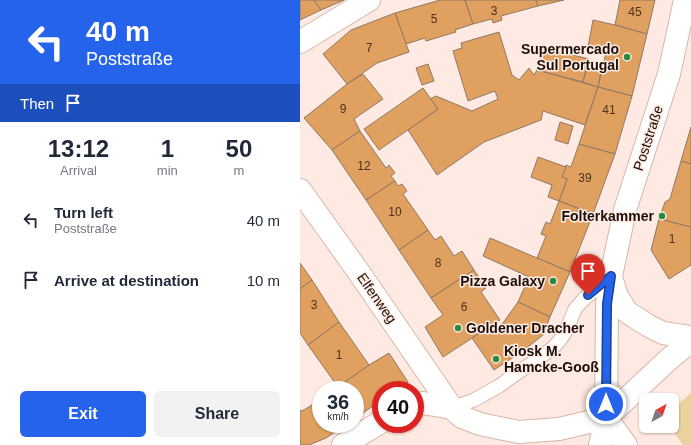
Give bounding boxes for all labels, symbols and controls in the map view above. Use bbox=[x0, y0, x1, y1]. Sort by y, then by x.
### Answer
house number: 3 bbox=[491, 4, 498, 18]
house number: 45 bbox=[628, 5, 642, 19]
house number: 5 bbox=[431, 12, 438, 26]
icon: left bbox=[20, 16, 72, 68]
text: 40 m bbox=[86, 16, 150, 47]
house number: 7 bbox=[366, 41, 373, 55]
place label: Supermercado Sul Portugal bbox=[521, 41, 619, 73]
text: Poststraße bbox=[86, 49, 173, 69]
marker: Supermercado Sul Portugal bbox=[622, 52, 632, 62]
icon: arrive bbox=[62, 92, 84, 114]
text: Then bbox=[20, 95, 54, 112]
house number: 9 bbox=[340, 102, 347, 116]
house number: 41 bbox=[602, 103, 616, 117]
street label: Poststraße bbox=[630, 103, 666, 173]
text: 13:12 bbox=[48, 135, 109, 162]
text: 1 bbox=[161, 135, 174, 162]
text: 50 bbox=[226, 135, 252, 162]
house number: 12 bbox=[357, 159, 371, 173]
text: Arrival bbox=[60, 163, 97, 178]
text: min bbox=[157, 163, 178, 178]
text: m bbox=[233, 163, 244, 178]
house number: 39 bbox=[578, 171, 592, 185]
text: Turn left bbox=[54, 204, 113, 221]
house number: 10 bbox=[388, 205, 402, 219]
place label: Folterkammer bbox=[561, 208, 655, 224]
icon: left bbox=[20, 209, 42, 231]
marker: Folterkammer bbox=[657, 211, 667, 221]
text: 40 m bbox=[247, 212, 280, 229]
text: Poststraße bbox=[54, 221, 117, 236]
house number: 1 bbox=[669, 232, 676, 246]
pin bbox=[571, 254, 605, 295]
house number: 8 bbox=[435, 256, 442, 270]
icon: arrive bbox=[577, 260, 599, 282]
icon: arrive bbox=[20, 269, 42, 291]
street label: Elfenweg bbox=[354, 270, 400, 326]
text: Arrive at destination bbox=[54, 272, 199, 289]
text: 10 m bbox=[247, 272, 280, 289]
place label: Pizza Galaxy bbox=[460, 273, 545, 289]
marker: Pizza Galaxy bbox=[548, 276, 558, 286]
house number: 3 bbox=[311, 298, 318, 312]
house number: 6 bbox=[461, 300, 468, 314]
place label: Goldener Dracher bbox=[466, 320, 585, 336]
marker: Goldener Dracher bbox=[453, 323, 463, 333]
place label: Kiosk M. Hamcke-Gooß bbox=[504, 343, 599, 375]
house number: 1 bbox=[336, 348, 343, 362]
marker: Kiosk M. Hamcke-Gooß bbox=[491, 354, 501, 364]
speed limit sign: 40 bbox=[372, 381, 424, 433]
position arrow bbox=[585, 383, 627, 425]
button: Exit bbox=[20, 391, 146, 437]
button: Share bbox=[154, 391, 280, 437]
text: 36 bbox=[327, 391, 349, 413]
north arrow bbox=[639, 393, 679, 433]
map controls bbox=[639, 393, 679, 433]
text: km/h bbox=[327, 411, 349, 422]

